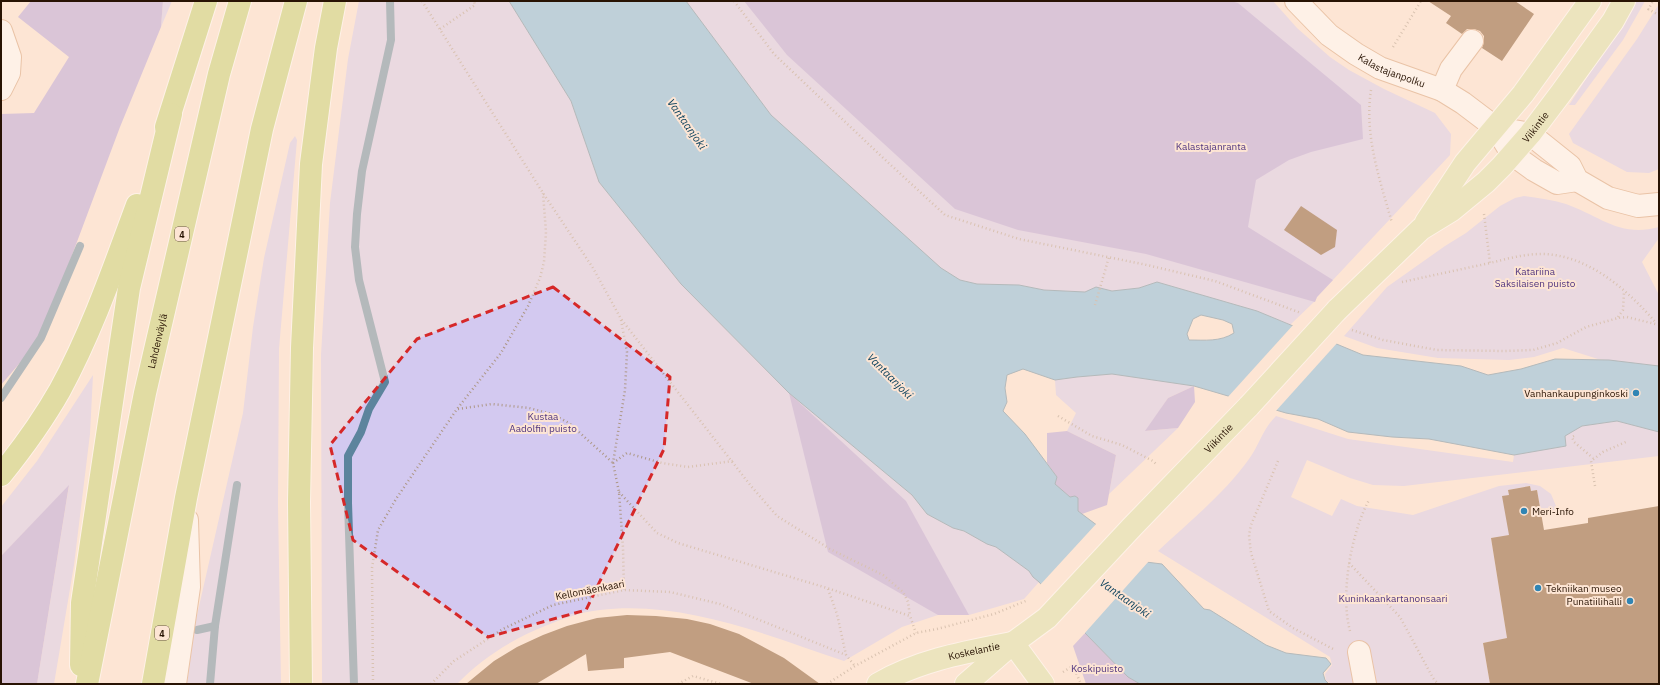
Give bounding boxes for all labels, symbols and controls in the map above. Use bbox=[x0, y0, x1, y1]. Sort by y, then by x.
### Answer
street label: Kalastajanpolku bbox=[1356, 50, 1427, 90]
water label: Vantaanjoki bbox=[664, 96, 710, 152]
street label: Viikintie bbox=[1519, 108, 1552, 145]
park label: Kalastajanranta bbox=[1176, 140, 1247, 153]
road number: 4 bbox=[175, 227, 189, 241]
park label: Katariina Saksilaisen puisto bbox=[1495, 265, 1576, 290]
street label: Lahdenväylä bbox=[144, 312, 170, 370]
water label: Vantaanjoki bbox=[864, 350, 916, 402]
place label: Vanhankaupunginkoski bbox=[1524, 387, 1628, 400]
marker: Vanhankaupunginkoski bbox=[1631, 388, 1641, 398]
park label: Kustaa Aadolfin puisto bbox=[509, 410, 577, 435]
street label: Viikintie bbox=[1201, 420, 1236, 455]
place label: Meri-Info bbox=[1532, 505, 1574, 518]
marker: Meri-Info bbox=[1519, 506, 1529, 516]
water label: Vantaanjoki bbox=[1097, 575, 1153, 621]
street label: Kellomäenkaari bbox=[554, 577, 626, 603]
place label: Tekniikan museo bbox=[1546, 582, 1622, 595]
marker: Tekniikan museo bbox=[1533, 583, 1543, 593]
park label: Kuninkaankartanonsaari bbox=[1338, 592, 1448, 605]
place label: Punatiilihalli bbox=[1567, 595, 1622, 608]
marker: Punatiilihalli bbox=[1625, 596, 1635, 606]
road number: 4 bbox=[155, 626, 169, 640]
street label: Koskelantie bbox=[947, 639, 1001, 663]
park label: Koskipuisto bbox=[1071, 662, 1123, 675]

